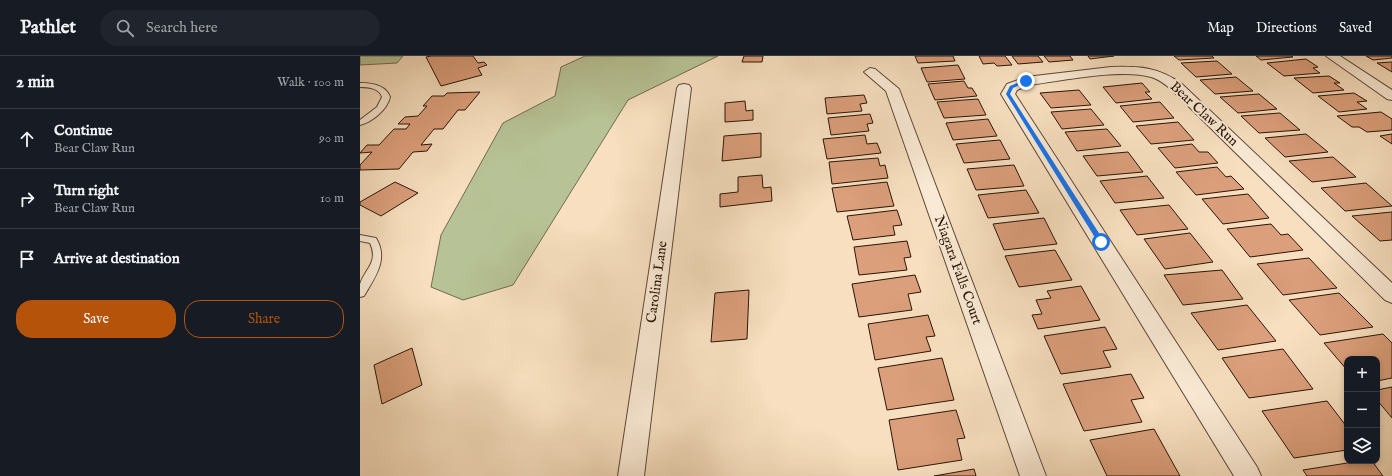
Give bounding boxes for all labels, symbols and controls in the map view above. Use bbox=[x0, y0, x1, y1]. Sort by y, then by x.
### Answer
search box bbox=[100, 10, 380, 46]
text: Pathlet bbox=[20, 16, 76, 40]
icon: search bbox=[114, 17, 136, 39]
text: Search here bbox=[146, 18, 218, 37]
text: Map bbox=[1207, 19, 1234, 37]
text: Directions bbox=[1256, 19, 1317, 37]
text: Saved bbox=[1339, 19, 1372, 37]
text: 2 min bbox=[16, 72, 54, 93]
route end bbox=[1017, 72, 1035, 90]
text: Walk · 100 m bbox=[277, 74, 344, 91]
street label: Bear Claw Run bbox=[1166, 78, 1242, 151]
text: Continue bbox=[54, 121, 112, 140]
icon: ahead bbox=[16, 128, 38, 150]
text: 90 m bbox=[319, 130, 344, 147]
text: Bear Claw Run bbox=[54, 140, 135, 157]
text: Turn right bbox=[54, 181, 119, 200]
icon: right bbox=[16, 188, 38, 210]
text: 10 m bbox=[320, 190, 344, 207]
text: Bear Claw Run bbox=[54, 200, 135, 217]
street label: Niagara Falls Court bbox=[930, 213, 986, 327]
route start bbox=[1092, 233, 1110, 251]
street label: Carolina Lane bbox=[642, 239, 672, 324]
icon: arrive bbox=[16, 248, 38, 270]
text: Arrive at destination bbox=[54, 249, 180, 268]
button: Save bbox=[16, 300, 176, 338]
button: Share bbox=[184, 300, 344, 338]
map controls bbox=[1344, 356, 1380, 464]
button: + bbox=[1344, 356, 1380, 392]
button: − bbox=[1344, 392, 1380, 428]
button: layers bbox=[1344, 428, 1380, 464]

